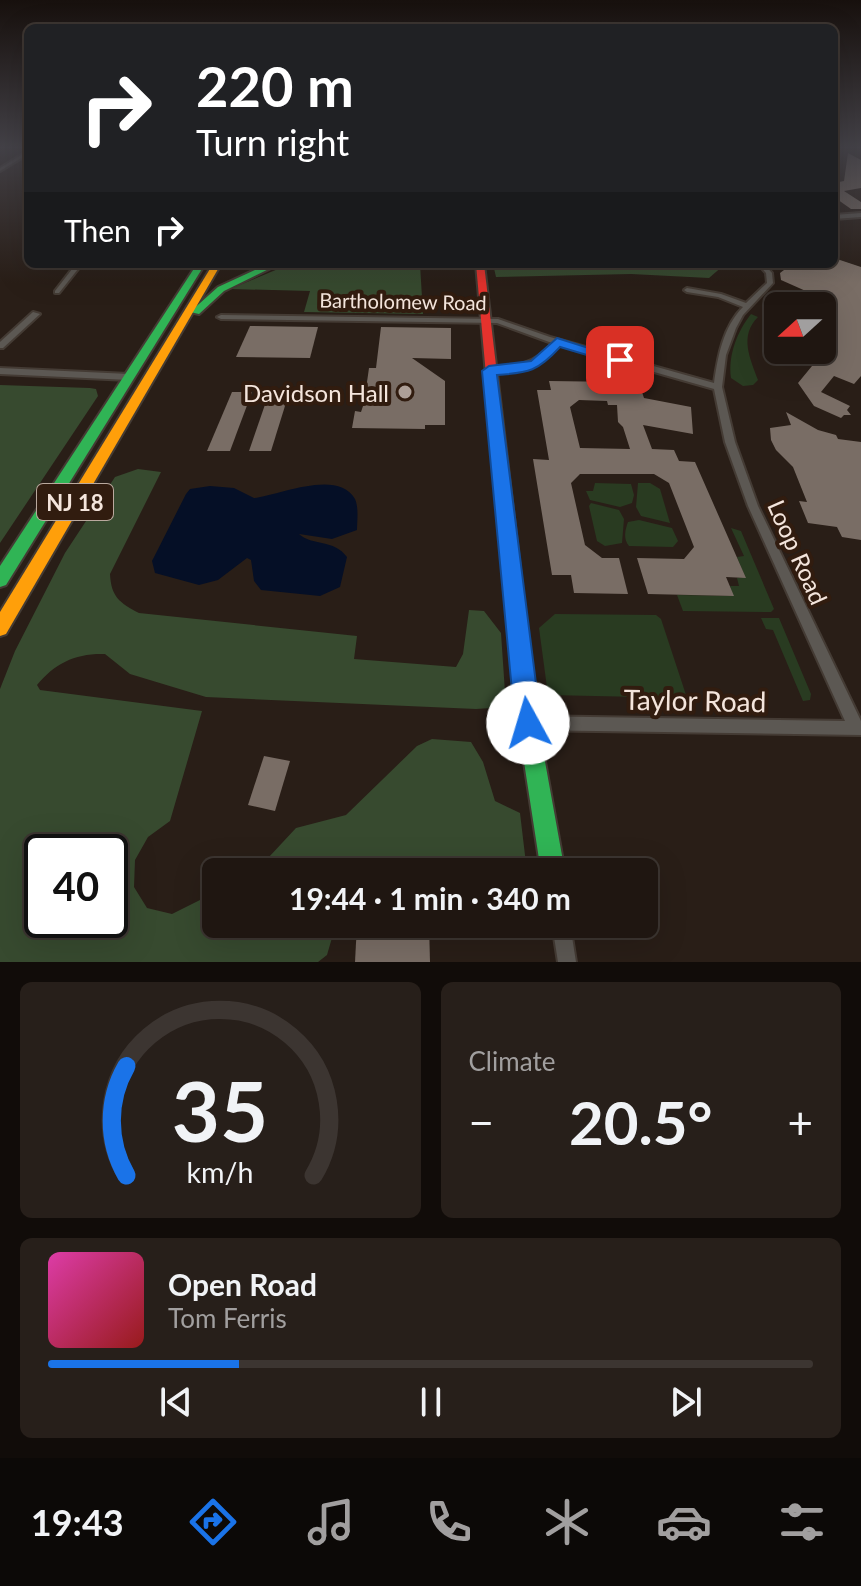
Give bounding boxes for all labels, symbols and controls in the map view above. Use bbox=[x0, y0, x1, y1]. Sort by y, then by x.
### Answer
text: 220 m bbox=[196, 52, 354, 119]
icon: right bbox=[64, 56, 168, 160]
text: Turn right bbox=[196, 120, 349, 164]
icon: right bbox=[147, 208, 191, 252]
text: Then bbox=[64, 212, 131, 248]
street label: Bartholomew Road bbox=[319, 288, 487, 314]
north arrow bbox=[764, 292, 836, 364]
map controls bbox=[764, 292, 836, 364]
pin bbox=[586, 326, 654, 394]
icon: arrive bbox=[598, 338, 642, 382]
place label: Davidson Hall bbox=[243, 378, 389, 407]
marker: Davidson Hall bbox=[396, 383, 414, 401]
road number: NJ 18 bbox=[37, 484, 113, 520]
street label: Loop Road bbox=[762, 495, 834, 609]
position arrow bbox=[486, 681, 570, 765]
street label: Taylor Road bbox=[623, 682, 767, 718]
speed limit sign: 40 bbox=[24, 834, 128, 938]
text: 19:44 · 1 min · 340 m bbox=[289, 880, 571, 916]
text: Climate bbox=[469, 1045, 555, 1077]
text: 35 bbox=[172, 1060, 269, 1160]
text: 20.5° bbox=[569, 1086, 713, 1158]
text: − bbox=[469, 1096, 494, 1148]
text: + bbox=[787, 1096, 813, 1148]
text: km/h bbox=[187, 1155, 254, 1189]
text: Open Road bbox=[168, 1266, 317, 1302]
text: Tom Ferris bbox=[168, 1302, 287, 1334]
icon: previous bbox=[154, 1380, 198, 1424]
icon: pause bbox=[409, 1380, 453, 1424]
icon: next bbox=[664, 1380, 708, 1424]
icon: directions bbox=[185, 1494, 241, 1550]
icon: music bbox=[303, 1494, 359, 1550]
icon: phone bbox=[421, 1494, 477, 1550]
icon: climate bbox=[539, 1494, 595, 1550]
icon: car bbox=[656, 1494, 712, 1550]
icon: filters bbox=[774, 1494, 830, 1550]
text: 19:43 bbox=[31, 1500, 124, 1544]

